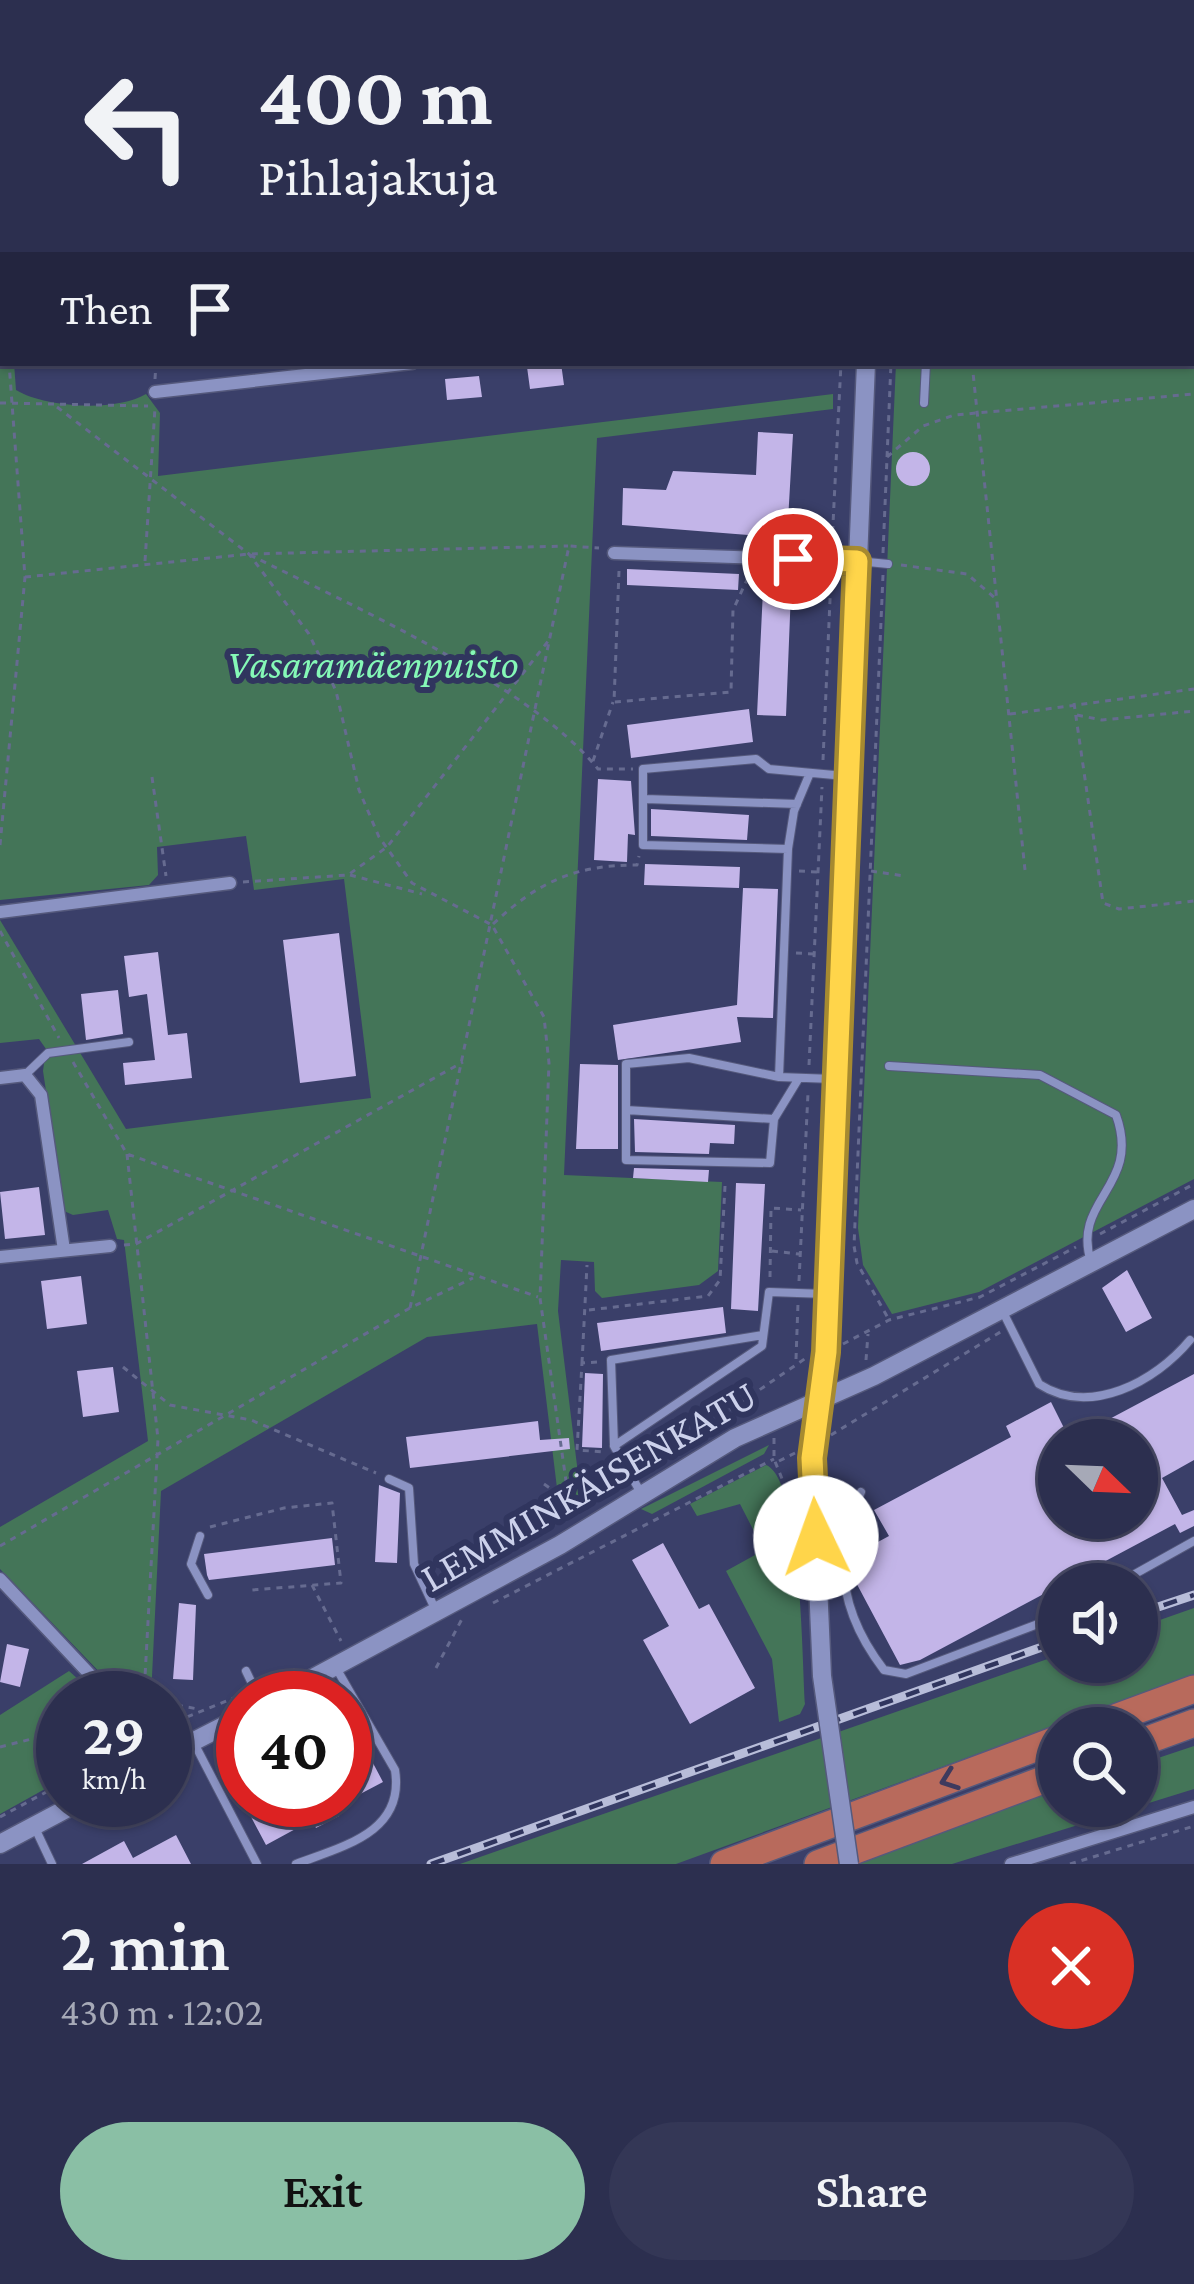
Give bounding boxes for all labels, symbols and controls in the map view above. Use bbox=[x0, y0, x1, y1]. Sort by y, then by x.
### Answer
icon: left bbox=[60, 48, 216, 204]
text: 400 m bbox=[258, 49, 493, 142]
text: Pihlajakuja bbox=[258, 147, 498, 207]
icon: arrive bbox=[177, 276, 243, 342]
text: Then bbox=[60, 284, 153, 334]
pin bbox=[742, 508, 844, 610]
icon: arrive bbox=[760, 526, 826, 592]
park label: Vasaramäenpuisto bbox=[227, 640, 519, 687]
street label: LEMMINKÄISENKATU bbox=[412, 1370, 764, 1601]
north arrow bbox=[1038, 1419, 1158, 1539]
map controls bbox=[1038, 1419, 1158, 1827]
position arrow bbox=[753, 1475, 879, 1601]
button: sound bbox=[1038, 1563, 1158, 1683]
speed limit sign: 40 bbox=[216, 1671, 372, 1827]
text: 29 bbox=[82, 1700, 146, 1767]
button: search bbox=[1038, 1707, 1158, 1827]
text: km/h bbox=[82, 1762, 146, 1795]
one-way arrow bbox=[940, 1765, 961, 1790]
button: close bbox=[1008, 1903, 1134, 2029]
text: 2 min bbox=[60, 1905, 230, 1985]
text: 430 m · 12:02 bbox=[60, 1990, 263, 2033]
button: Exit bbox=[60, 2122, 585, 2260]
button: Share bbox=[609, 2122, 1134, 2260]

